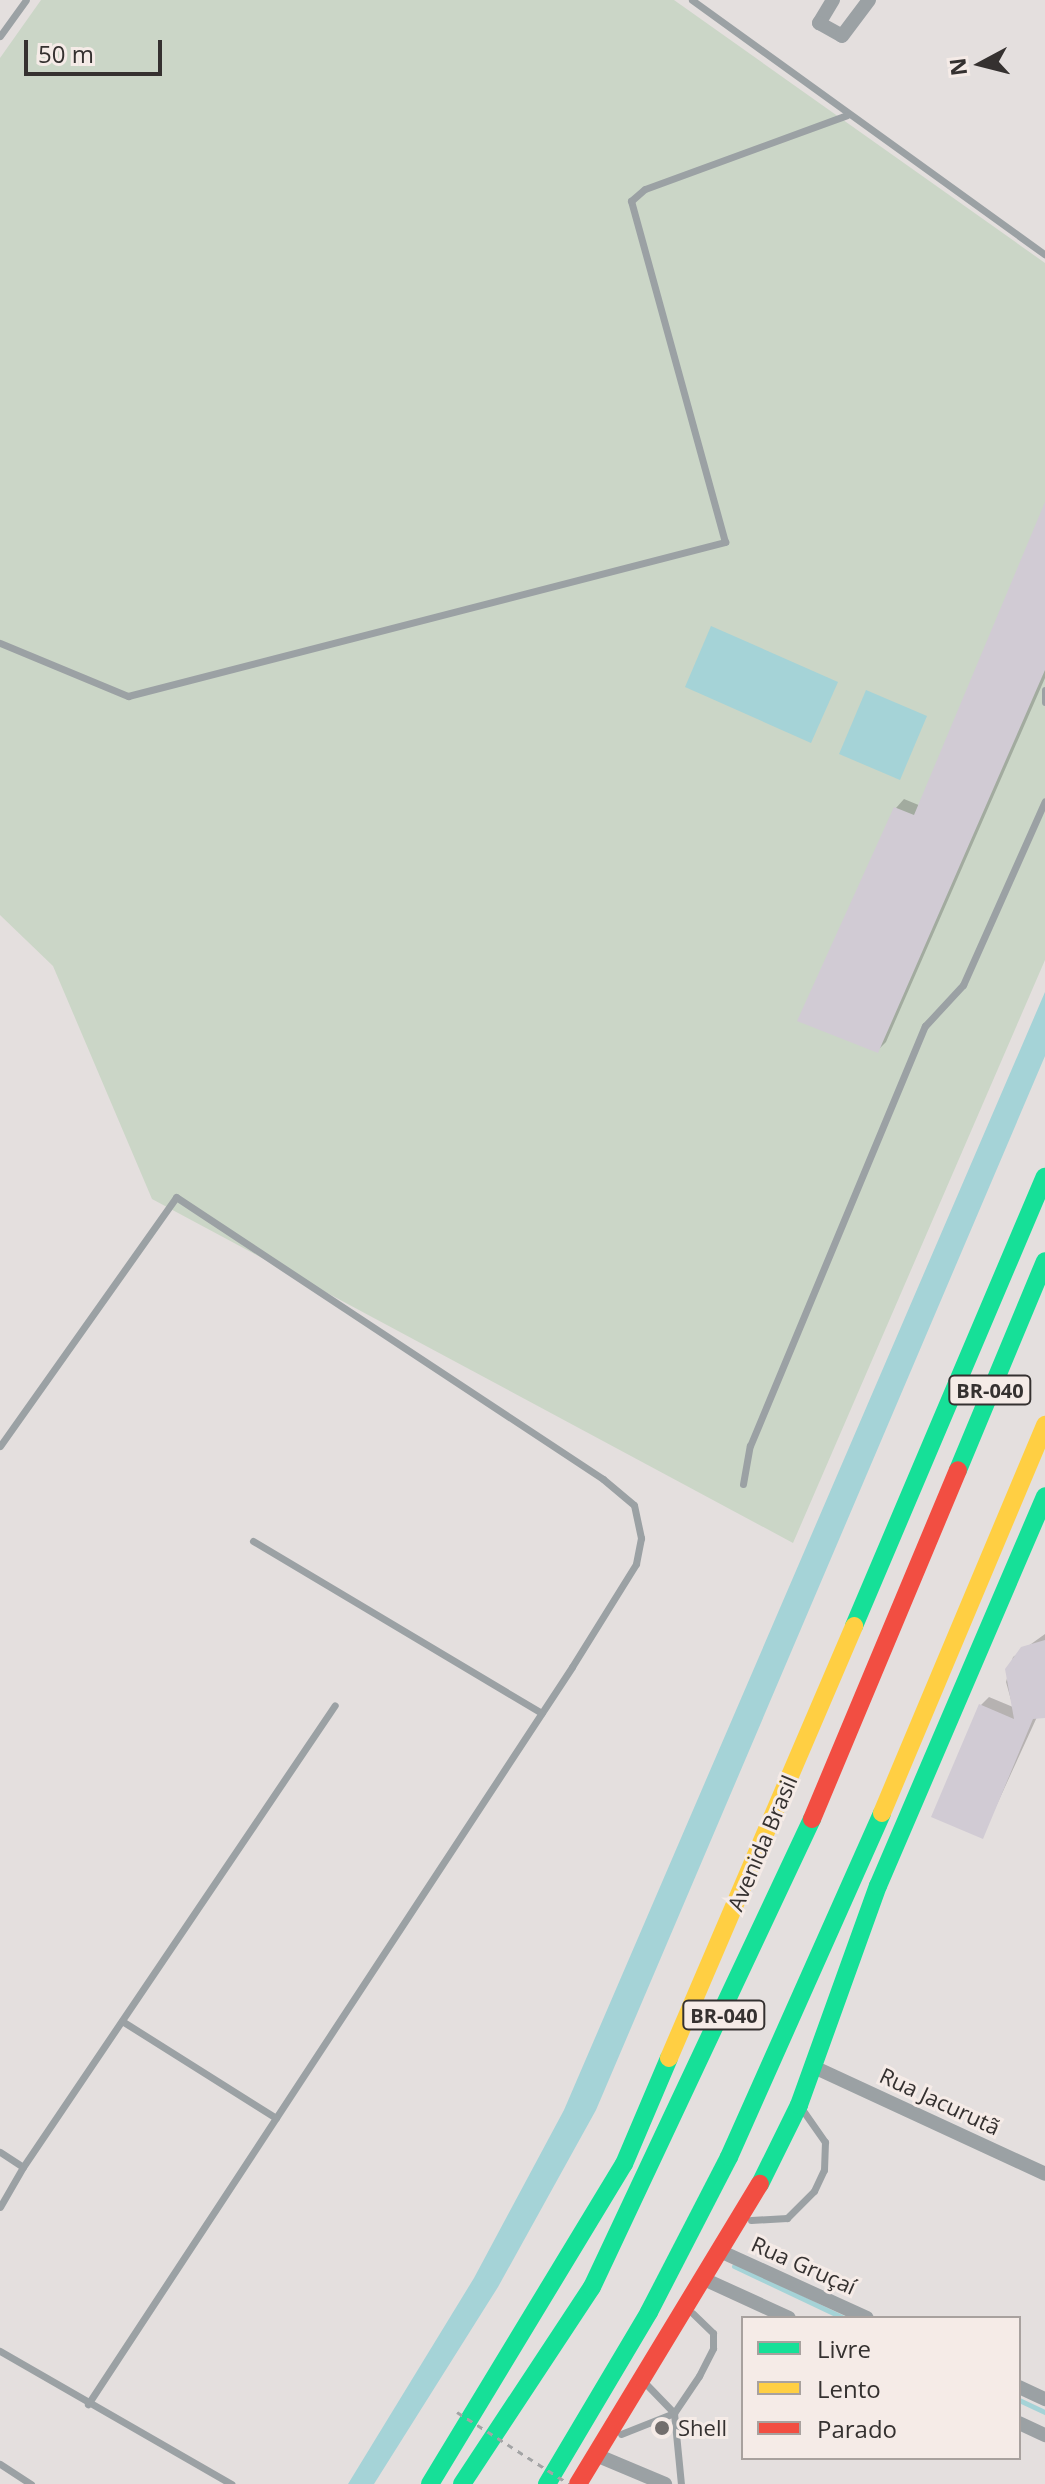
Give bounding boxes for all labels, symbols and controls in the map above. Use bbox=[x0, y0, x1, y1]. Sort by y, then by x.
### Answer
scale bar bbox=[28, 24, 166, 74]
north arrow bbox=[941, 24, 1021, 104]
text: 50 m bbox=[38, 37, 94, 70]
text: N bbox=[941, 56, 973, 78]
road number: BR-040 bbox=[948, 1374, 1032, 1406]
street label: Avenida Brasil bbox=[722, 1771, 802, 1915]
road number: BR-040 bbox=[682, 1999, 766, 2031]
street label: Rua Jacurutã bbox=[876, 2062, 1004, 2140]
street label: Rua Gruçaí bbox=[748, 2230, 860, 2300]
legend bbox=[741, 2316, 1021, 2460]
text: Livre bbox=[817, 2332, 871, 2365]
text: Lento bbox=[817, 2372, 881, 2405]
text: Parado bbox=[817, 2412, 897, 2445]
place label: Shell bbox=[678, 2415, 727, 2441]
marker: Shell bbox=[653, 2419, 671, 2437]

